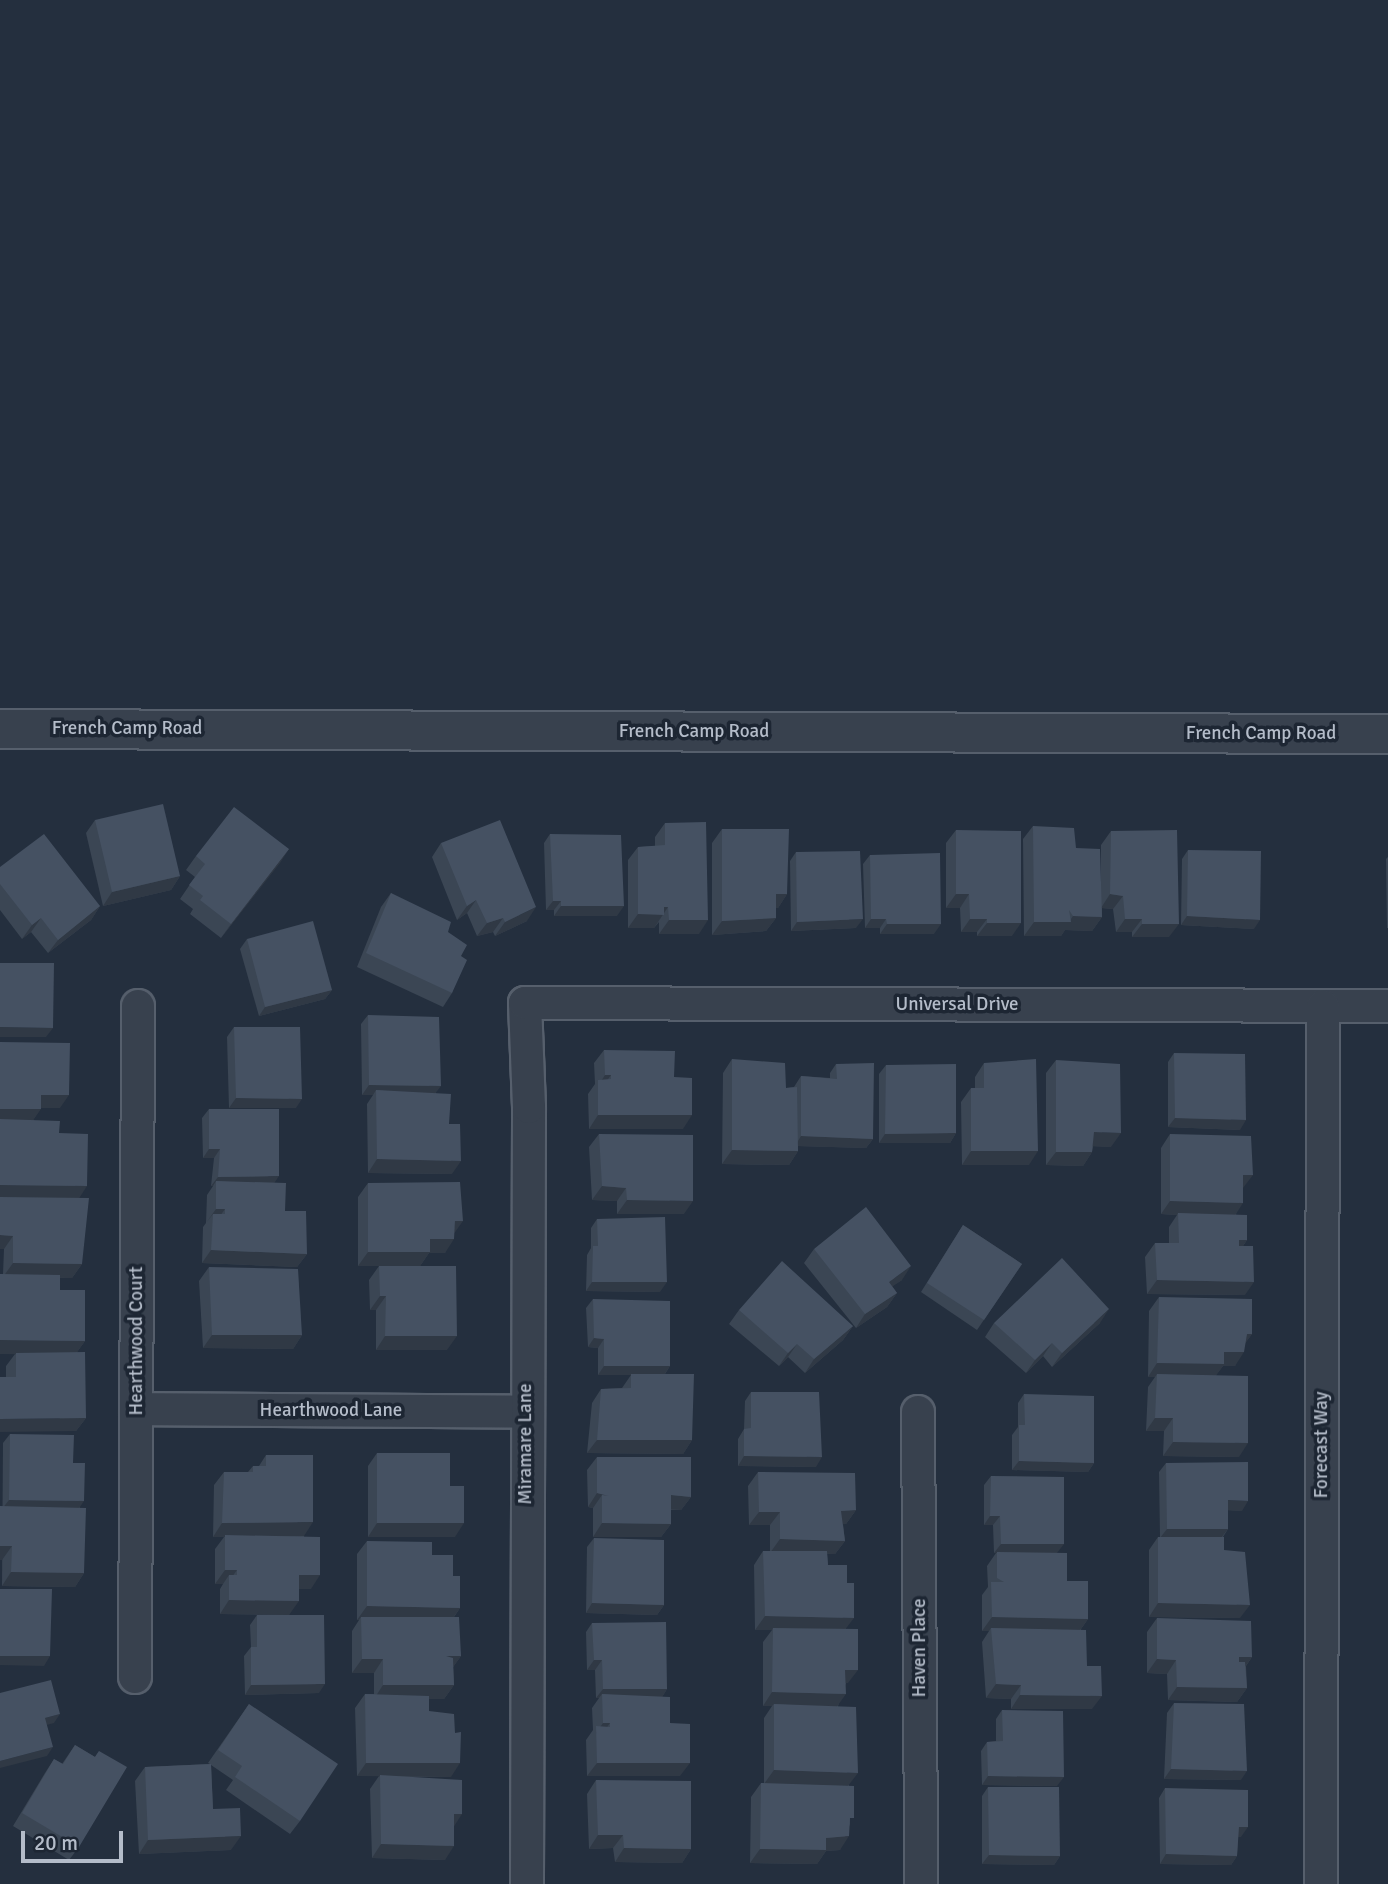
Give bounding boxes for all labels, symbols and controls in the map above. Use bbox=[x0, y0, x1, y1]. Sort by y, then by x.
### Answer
street label: French Camp Road bbox=[52, 718, 202, 740]
street label: French Camp Road bbox=[619, 721, 769, 743]
street label: French Camp Road bbox=[1186, 723, 1336, 745]
street label: Universal Drive bbox=[895, 994, 1019, 1016]
street label: Hearthwood Court bbox=[126, 1266, 148, 1416]
street label: Miramare Lane bbox=[515, 1383, 537, 1505]
street label: Forecast Way bbox=[1311, 1392, 1333, 1498]
street label: Hearthwood Lane bbox=[260, 1400, 402, 1422]
street label: Haven Place bbox=[909, 1599, 931, 1697]
scale bar bbox=[24, 1818, 126, 1862]
text: 20 m bbox=[34, 1830, 78, 1856]

